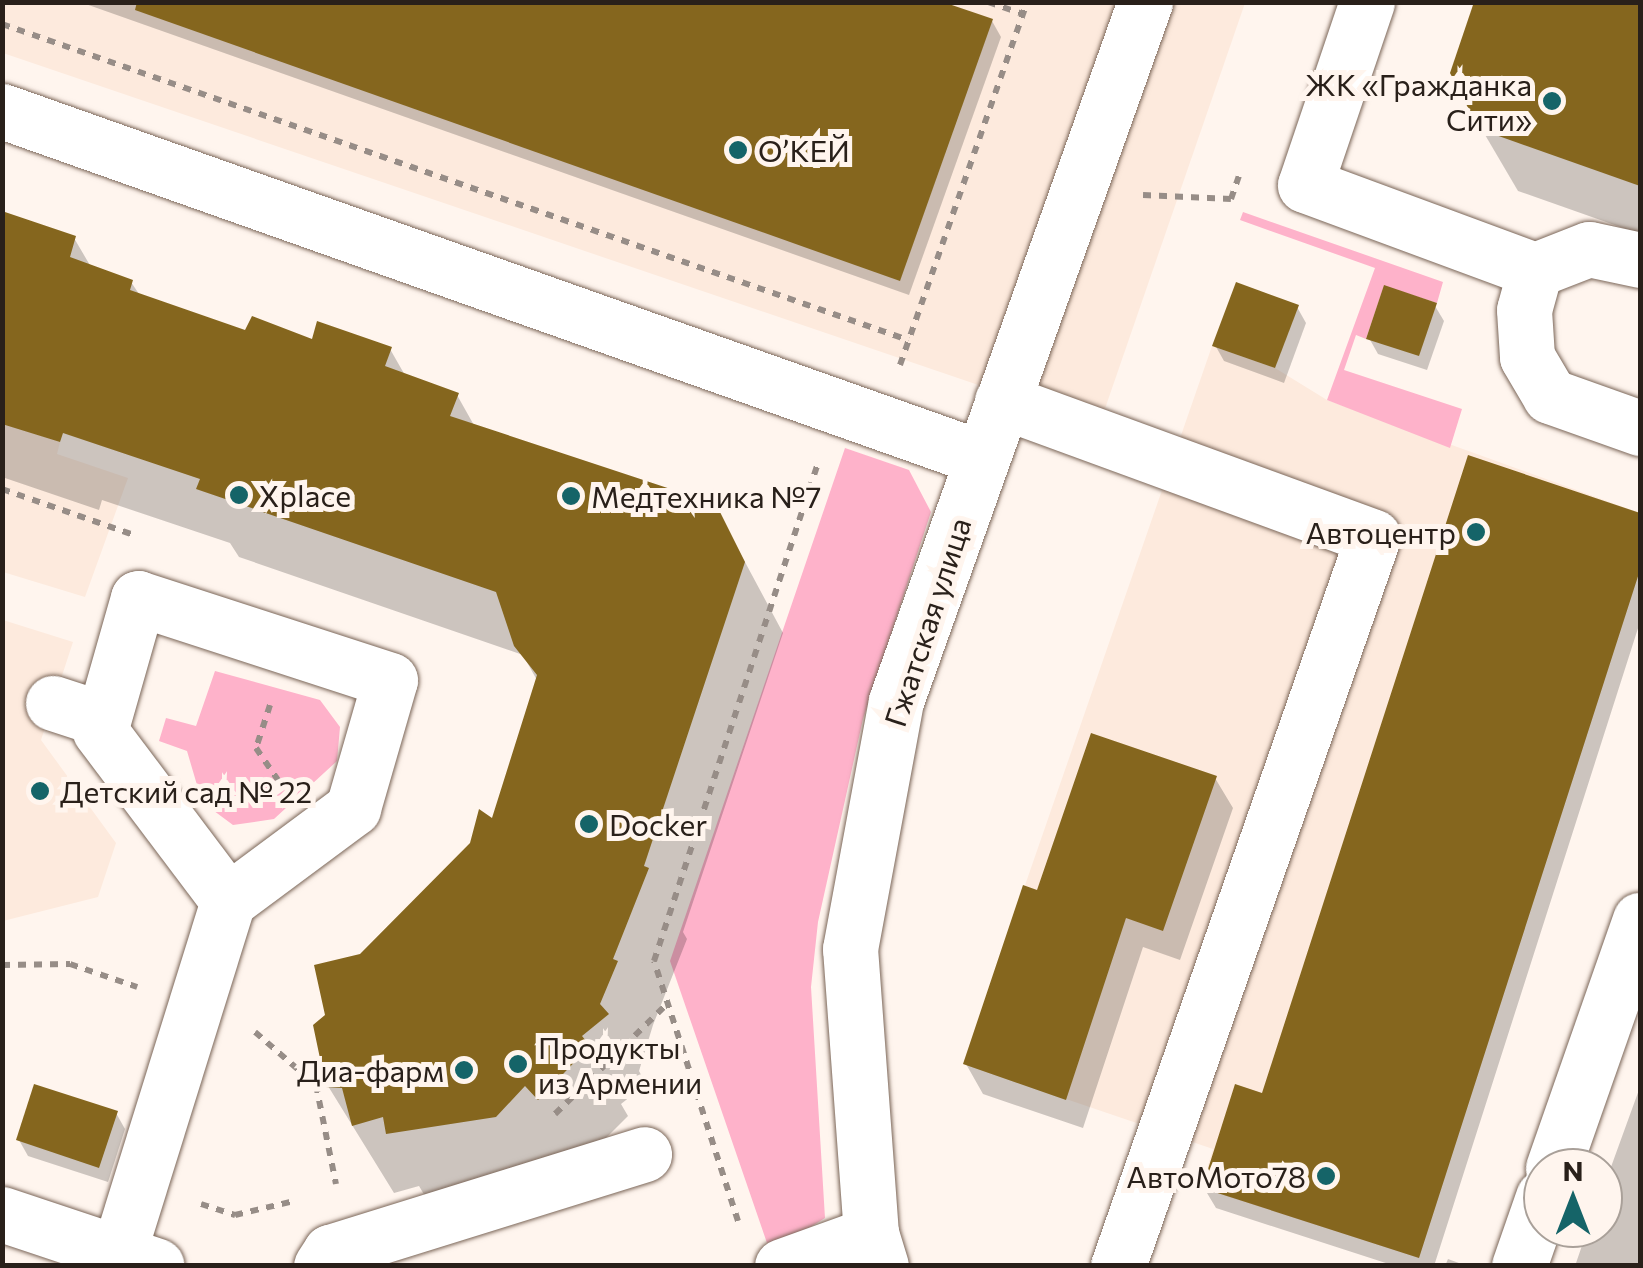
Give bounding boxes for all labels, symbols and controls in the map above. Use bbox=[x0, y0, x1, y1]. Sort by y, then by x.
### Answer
place label: ЖК «Гражданка Сити» bbox=[1305, 66, 1532, 136]
marker: ЖК «Гражданка Сити» bbox=[1541, 90, 1563, 112]
place label: О’КЕЙ bbox=[758, 132, 850, 168]
marker: О’КЕЙ bbox=[727, 139, 749, 161]
place label: Xplace bbox=[259, 477, 351, 513]
place label: Медтехника №7 bbox=[591, 478, 821, 514]
marker: Xplace bbox=[228, 484, 250, 506]
marker: Медтехника №7 bbox=[560, 485, 582, 507]
street label: Гжатская улица bbox=[876, 513, 978, 731]
place label: Автоцентр bbox=[1306, 514, 1456, 550]
marker: Автоцентр bbox=[1465, 521, 1487, 543]
place label: Детский сад № 22 bbox=[60, 773, 312, 809]
marker: Детский сад № 22 bbox=[29, 780, 51, 802]
place label: Docker bbox=[609, 806, 707, 842]
marker: Docker bbox=[578, 813, 600, 835]
place label: Продукты из Армении bbox=[538, 1029, 702, 1100]
place label: Диа-фарм bbox=[297, 1052, 444, 1088]
marker: Продукты из Армении bbox=[507, 1053, 529, 1075]
marker: Диа-фарм bbox=[453, 1059, 475, 1081]
north arrow bbox=[1523, 1148, 1623, 1248]
text: N bbox=[1563, 1153, 1584, 1187]
place label: АвтоМото78 bbox=[1126, 1158, 1306, 1194]
marker: АвтоМото78 bbox=[1315, 1165, 1337, 1187]

